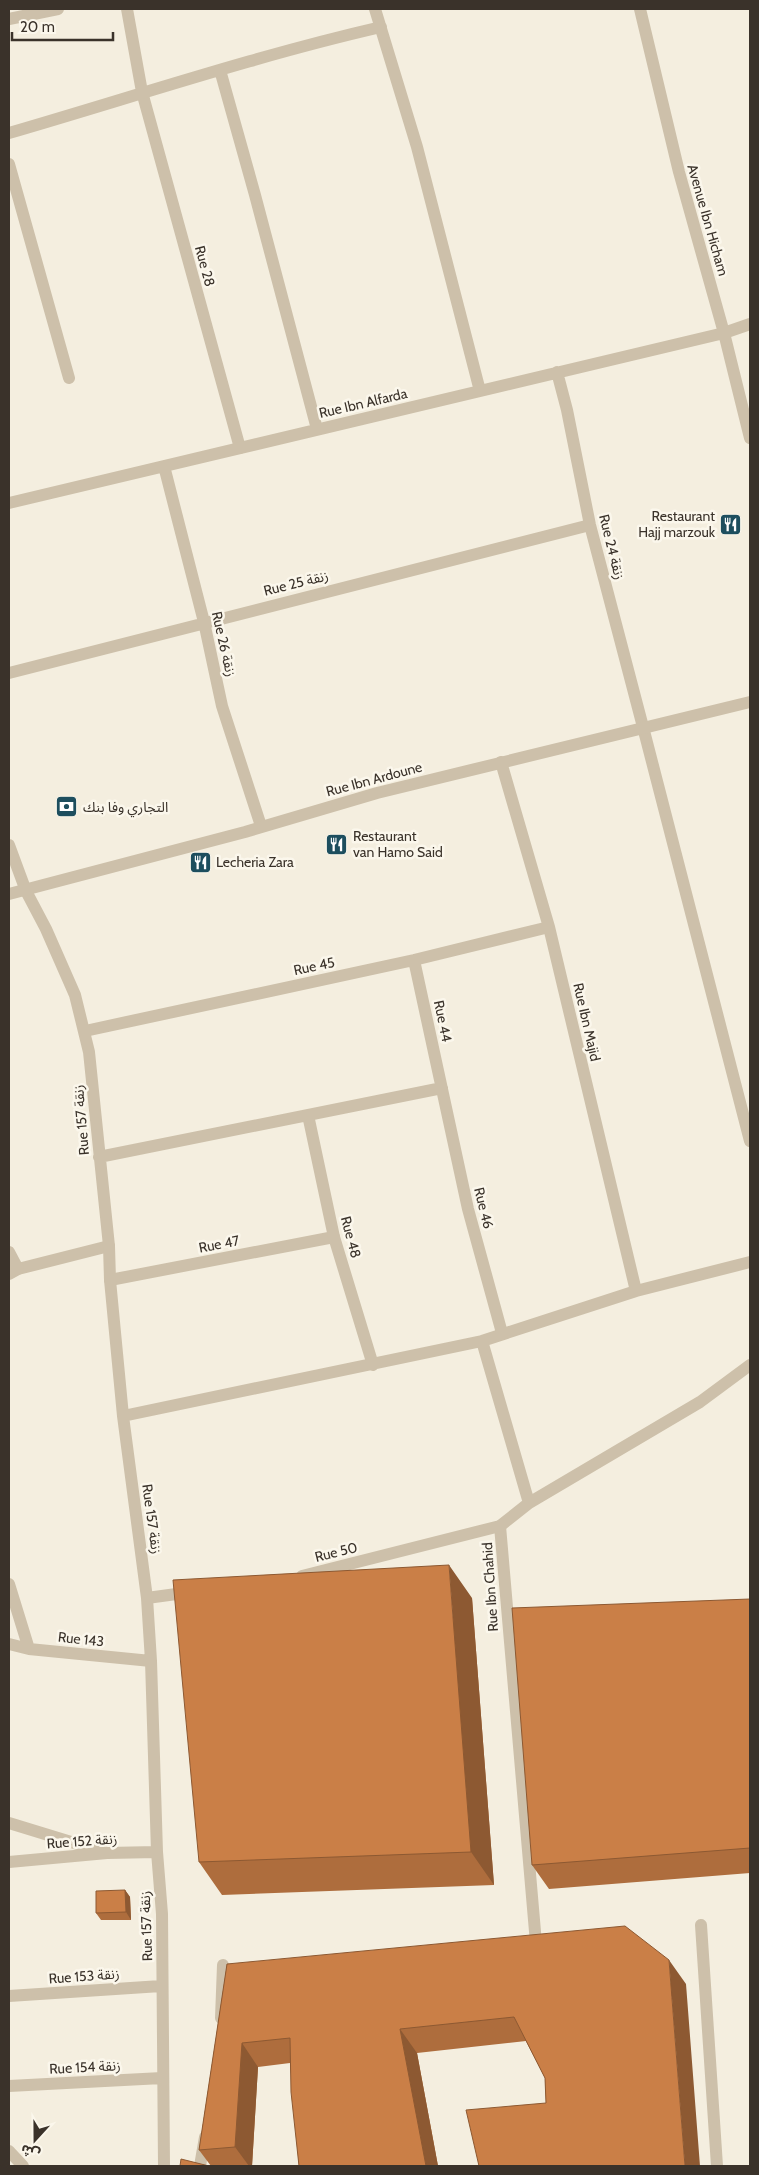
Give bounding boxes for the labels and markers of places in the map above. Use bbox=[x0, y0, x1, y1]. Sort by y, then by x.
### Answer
place label: Restaurant Hajj marzouk bbox=[638, 507, 716, 541]
restaurant icon: Restaurant Hajj marzouk bbox=[719, 512, 743, 536]
bank icon: التجاري وفا بنك bbox=[55, 795, 79, 819]
place label: التجاري وفا بنك bbox=[83, 798, 168, 818]
place label: Restaurant van Hamo Said bbox=[353, 827, 443, 861]
restaurant icon: Restaurant van Hamo Said bbox=[325, 832, 349, 856]
restaurant icon: Lecheria Zara bbox=[188, 850, 212, 874]
place label: Lecheria Zara bbox=[216, 853, 294, 871]

